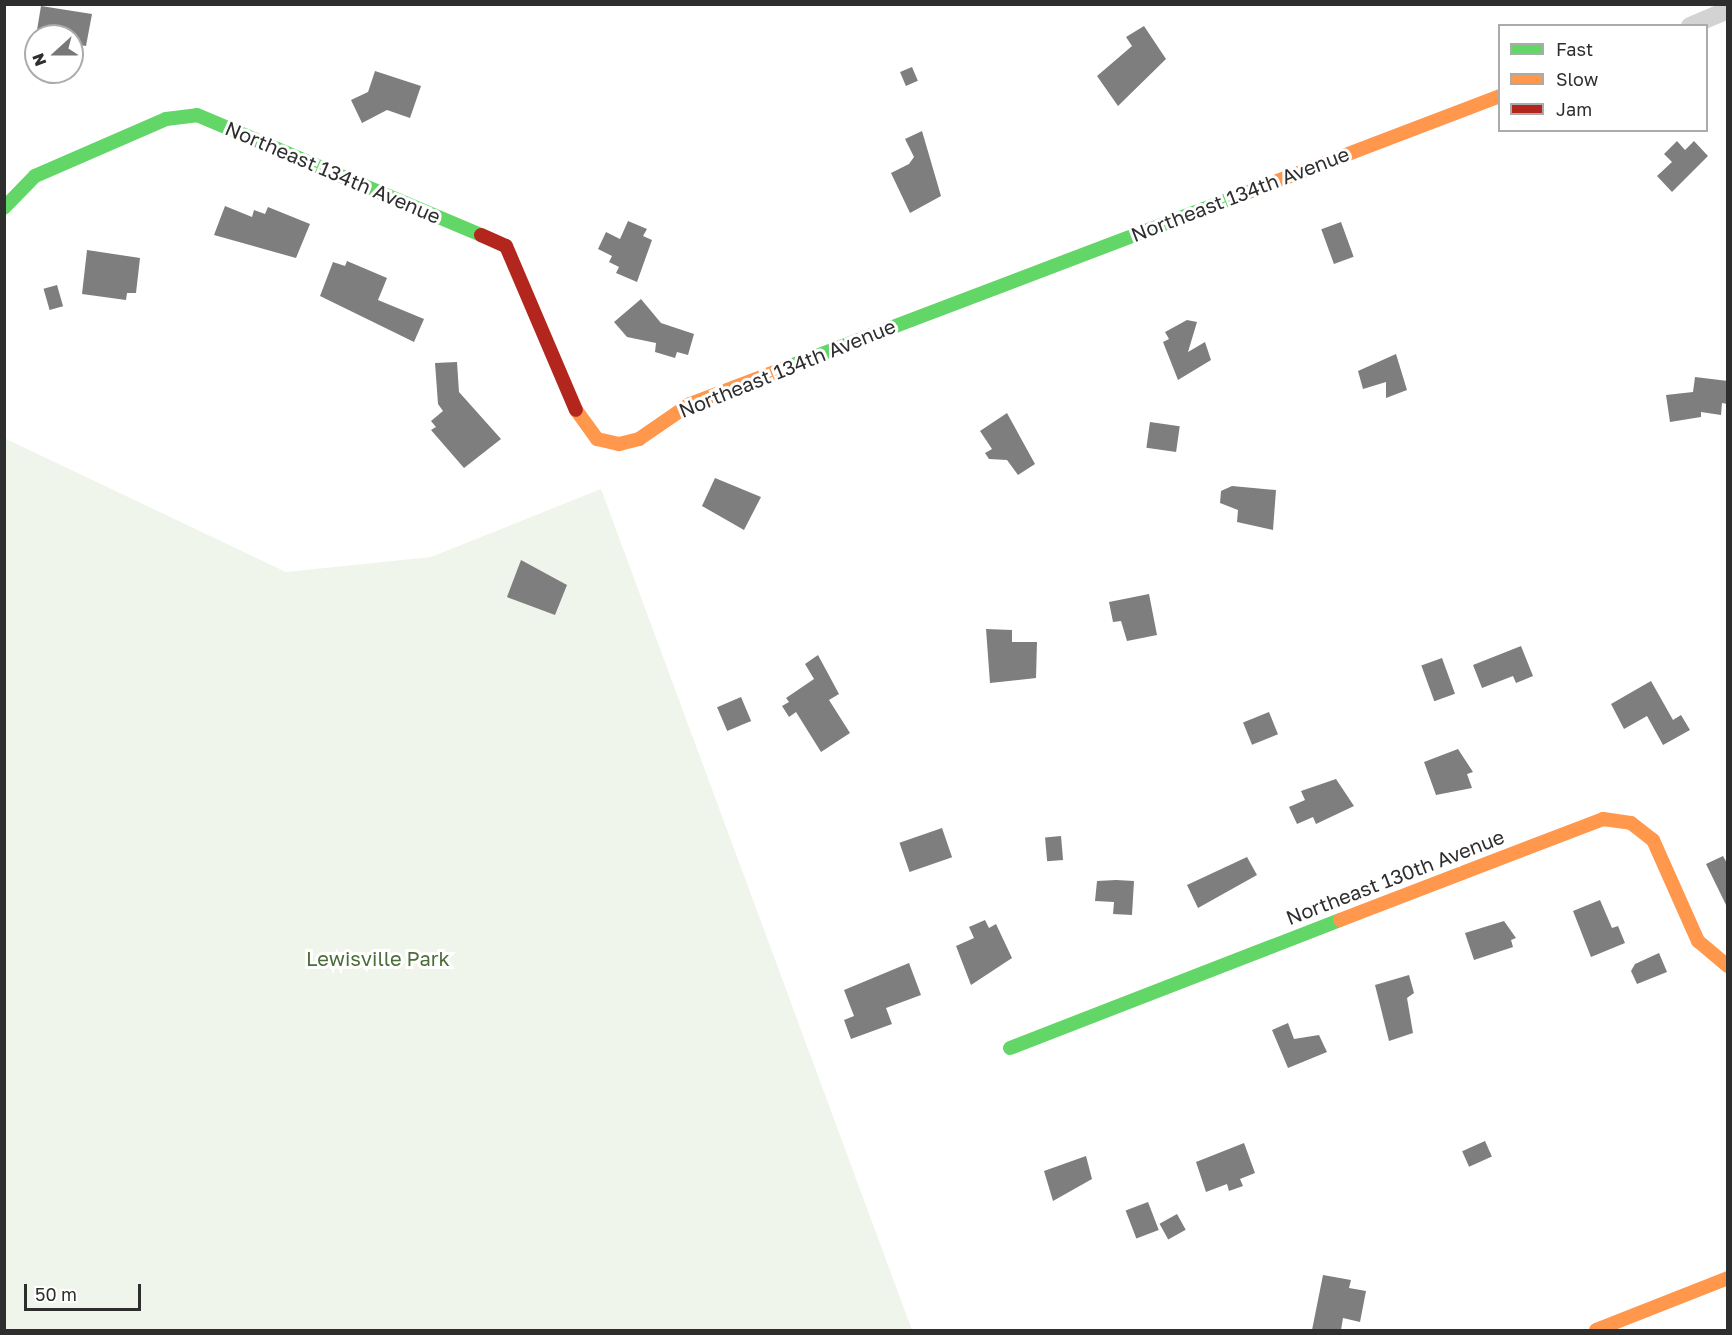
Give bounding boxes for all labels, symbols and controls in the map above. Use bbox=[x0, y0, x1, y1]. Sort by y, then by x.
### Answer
north arrow bbox=[24, 24, 84, 84]
legend bbox=[1498, 24, 1708, 132]
text: Fast bbox=[1556, 38, 1593, 60]
text: N bbox=[28, 50, 51, 69]
text: Slow bbox=[1556, 68, 1598, 90]
text: Jam bbox=[1556, 98, 1592, 120]
street label: Northeast 134th Avenue bbox=[222, 116, 444, 228]
street label: Northeast 134th Avenue bbox=[1128, 141, 1352, 247]
street label: Northeast 134th Avenue bbox=[675, 313, 899, 423]
street label: Northeast 130th Avenue bbox=[1282, 824, 1508, 930]
park label: Lewisville Park bbox=[306, 946, 450, 970]
scale bar bbox=[27, 1272, 144, 1310]
text: 50 m bbox=[35, 1283, 77, 1305]

